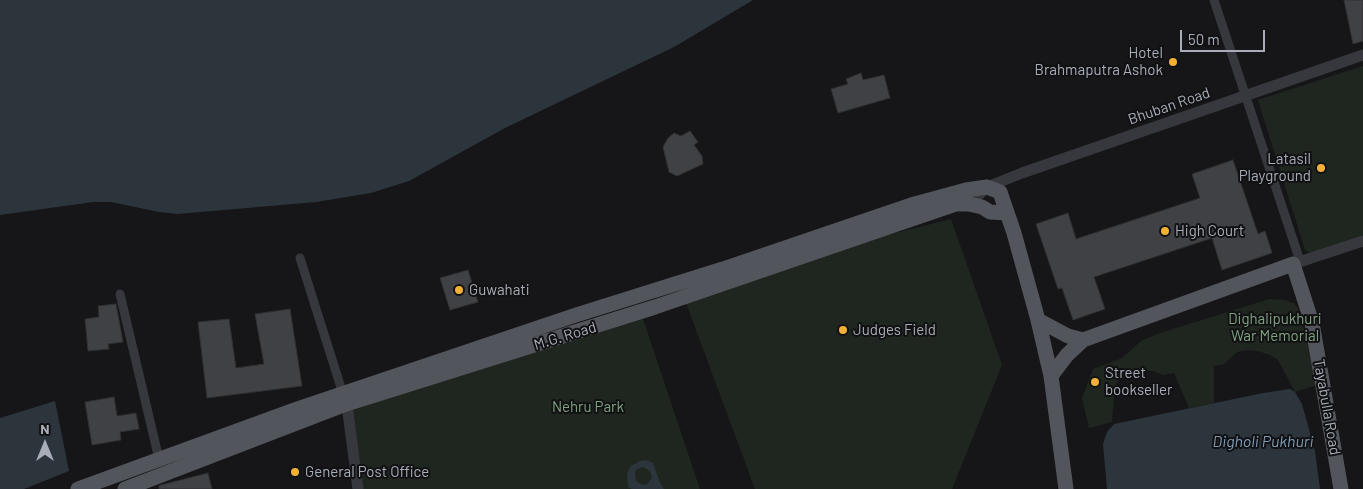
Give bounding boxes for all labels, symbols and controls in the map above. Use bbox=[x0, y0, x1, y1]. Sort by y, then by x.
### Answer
scale bar bbox=[1183, 20, 1268, 52]
text: 50 m bbox=[1188, 30, 1220, 48]
place label: Hotel Brahmaputra Ashok bbox=[1034, 44, 1163, 79]
marker: Hotel Brahmaputra Ashok bbox=[1167, 56, 1179, 68]
street label: Bhuban Road bbox=[1126, 84, 1212, 128]
place label: Latasil Playground bbox=[1239, 150, 1311, 185]
marker: Latasil Playground bbox=[1315, 162, 1327, 174]
place label: High Court bbox=[1175, 222, 1244, 240]
marker: High Court bbox=[1159, 225, 1171, 237]
place label: Guwahati bbox=[469, 281, 530, 299]
marker: Guwahati bbox=[453, 284, 465, 296]
park label: Dighalipukhuri War Memorial bbox=[1228, 310, 1322, 345]
street label: M.G. Road bbox=[532, 318, 598, 354]
place label: Judges Field bbox=[853, 321, 936, 339]
marker: Judges Field bbox=[837, 324, 849, 336]
street label: Tayabulla Road bbox=[1310, 358, 1344, 456]
place label: Street bookseller bbox=[1105, 364, 1172, 399]
marker: Street bookseller bbox=[1089, 376, 1101, 388]
park label: Nehru Park bbox=[552, 398, 624, 416]
north arrow bbox=[20, 419, 70, 469]
text: N bbox=[40, 420, 50, 437]
water label: Digholi Pukhuri bbox=[1213, 432, 1313, 452]
place label: General Post Office bbox=[305, 463, 429, 481]
marker: General Post Office bbox=[289, 466, 301, 478]

